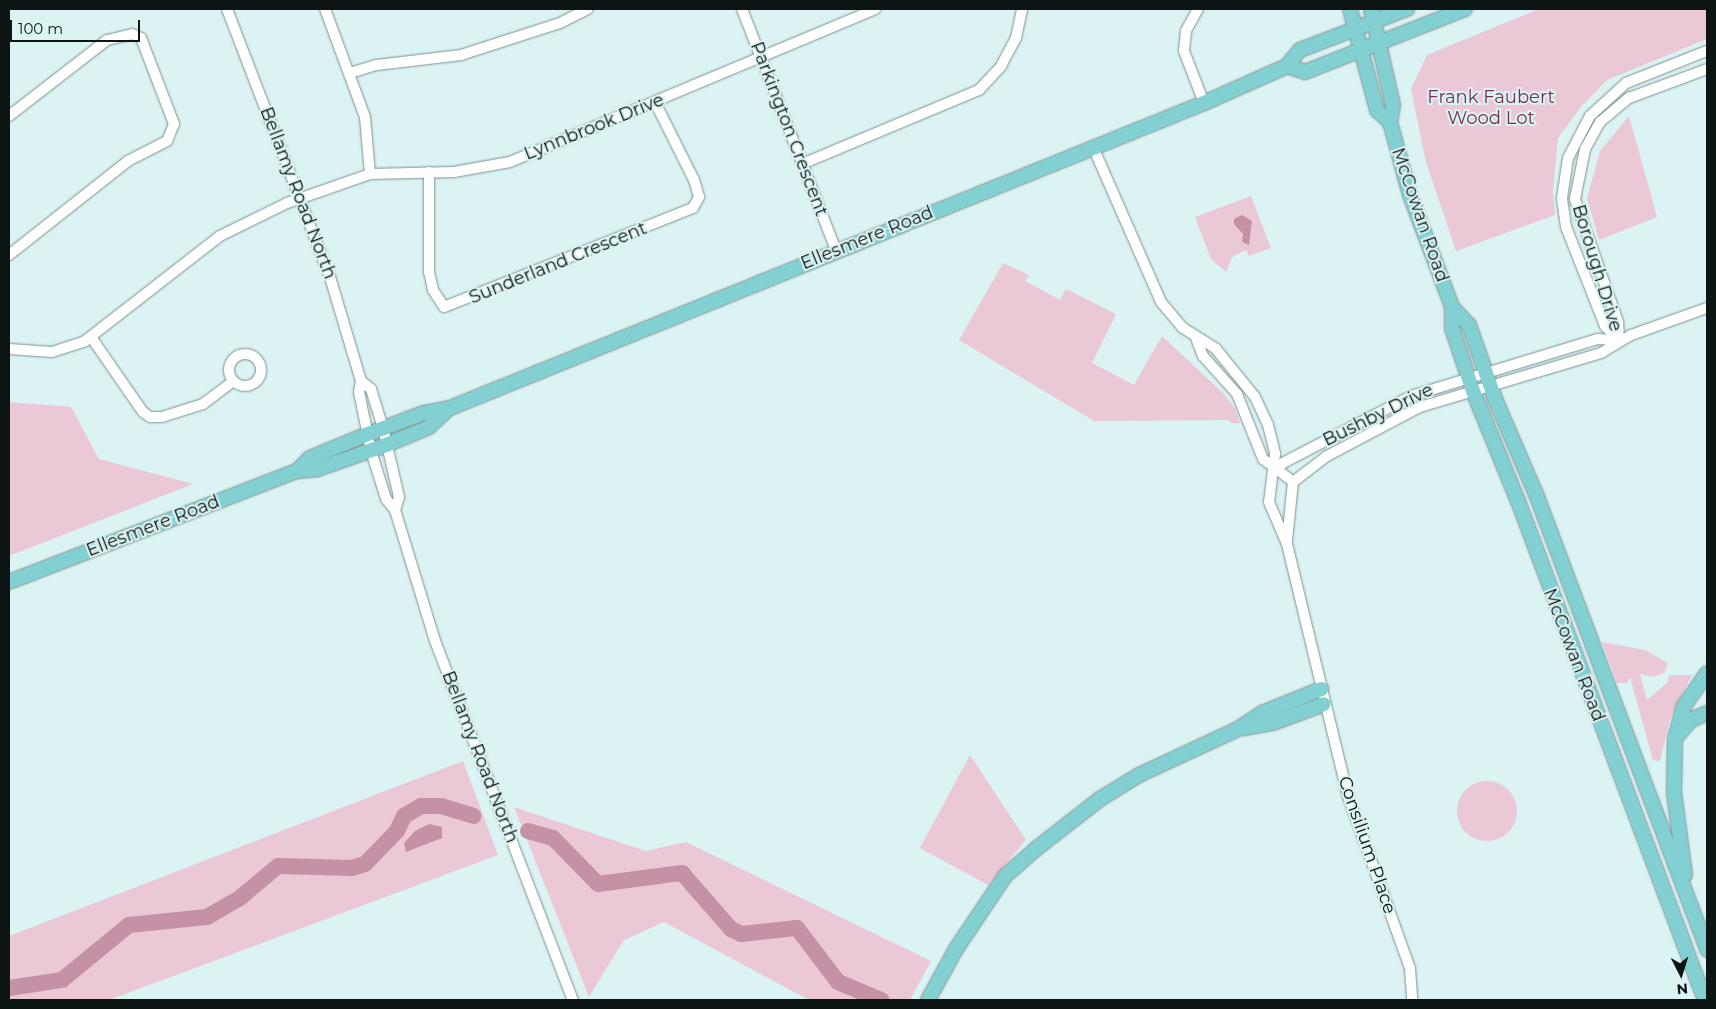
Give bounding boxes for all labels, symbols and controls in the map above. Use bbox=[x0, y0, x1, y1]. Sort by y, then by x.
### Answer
scale bar bbox=[12, 10, 142, 42]
text: 100 m bbox=[18, 19, 63, 38]
street label: Parkington Crescent bbox=[746, 39, 832, 219]
park label: Frank Faubert Wood Lot bbox=[1427, 87, 1555, 130]
street label: Lynnbrook Drive bbox=[521, 89, 667, 165]
street label: Bellamy Road North bbox=[255, 104, 341, 282]
street label: McCowan Road bbox=[1387, 145, 1453, 285]
street label: Ellesmere Road bbox=[798, 202, 936, 274]
street label: Borough Drive bbox=[1567, 202, 1627, 334]
street label: Sunderland Crescent bbox=[466, 217, 650, 309]
street label: Bushby Drive bbox=[1319, 379, 1437, 451]
street label: Ellesmere Road bbox=[83, 491, 223, 561]
street label: McCowan Road bbox=[1539, 585, 1609, 725]
street label: Bellamy Road North bbox=[437, 668, 523, 846]
street label: Consilium Place bbox=[1333, 773, 1401, 917]
north arrow bbox=[1656, 949, 1706, 999]
text: N bbox=[1676, 979, 1689, 998]

